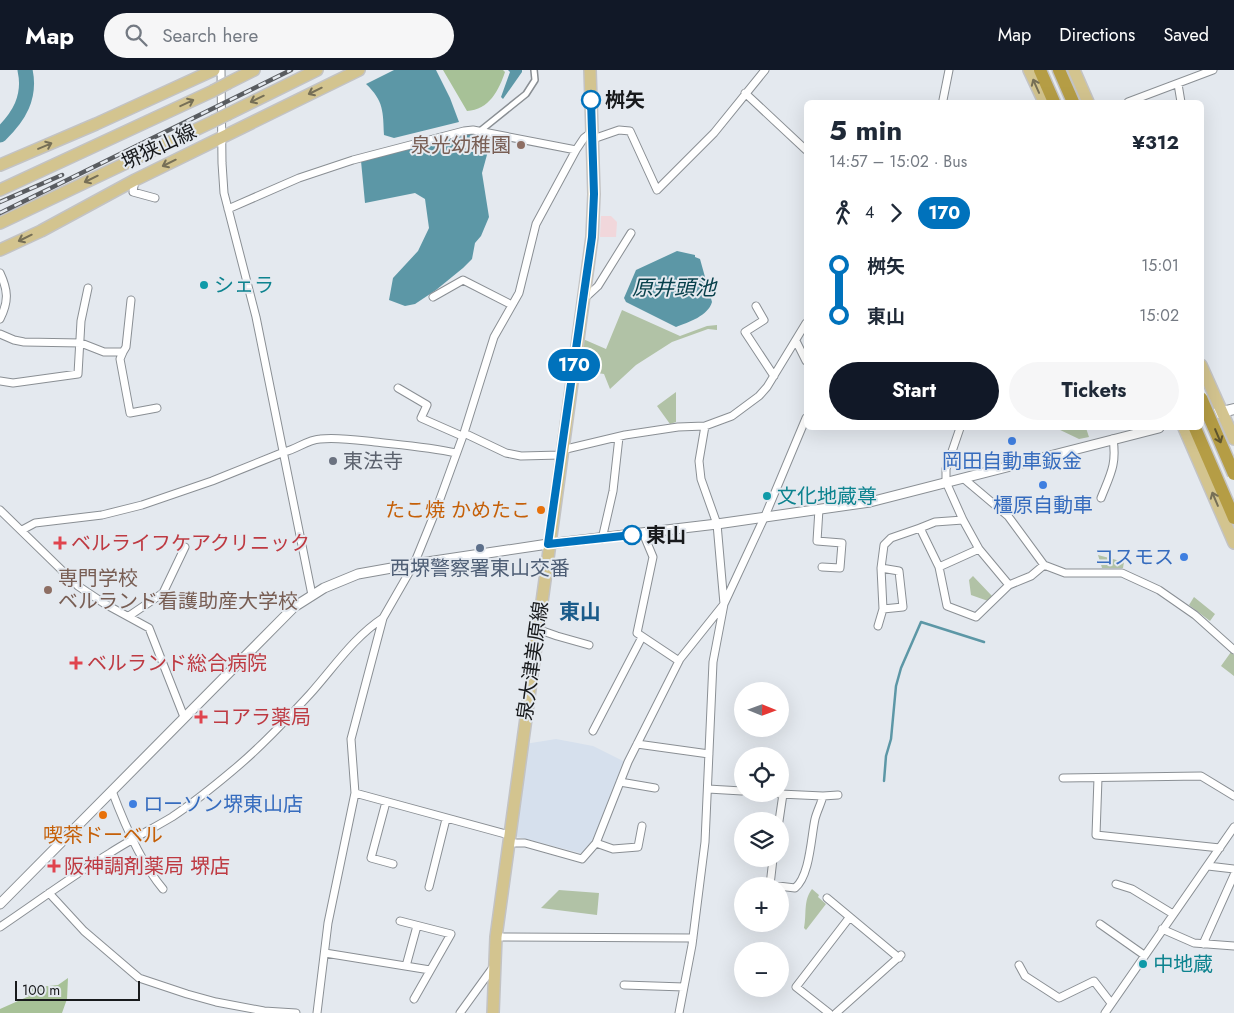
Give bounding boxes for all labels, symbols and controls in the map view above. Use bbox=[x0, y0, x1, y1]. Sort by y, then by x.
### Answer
search box bbox=[104, 13, 454, 58]
text: Map bbox=[25, 18, 74, 53]
icon: search bbox=[122, 21, 150, 49]
text: Search here bbox=[162, 22, 258, 49]
text: Map bbox=[998, 22, 1031, 48]
text: Directions bbox=[1059, 22, 1135, 48]
text: Saved bbox=[1163, 22, 1209, 48]
one-way arrow bbox=[1031, 79, 1041, 94]
place label: 桝矢 bbox=[605, 86, 645, 115]
one-way arrow bbox=[308, 87, 323, 96]
marker: 桝矢 bbox=[581, 90, 601, 110]
one-way arrow bbox=[250, 94, 265, 104]
one-way arrow bbox=[179, 98, 194, 107]
text: 5 min bbox=[829, 110, 902, 151]
street label: 堺狭山線 bbox=[117, 117, 201, 177]
text: ¥312 bbox=[1132, 129, 1179, 156]
place label: 泉光幼稚園 bbox=[411, 131, 511, 160]
marker: 泉光幼稚園 bbox=[515, 139, 527, 151]
one-way arrow bbox=[37, 140, 52, 150]
text: 14:57 – 15:02 · Bus bbox=[829, 150, 967, 173]
one-way arrow bbox=[162, 159, 177, 168]
one-way arrow bbox=[84, 174, 99, 184]
icon: walk bbox=[829, 199, 857, 227]
icon: forward bbox=[882, 199, 910, 227]
text: 170 bbox=[928, 200, 960, 226]
text: 4 bbox=[865, 201, 874, 224]
one-way arrow bbox=[18, 234, 33, 243]
text: 桝矢 bbox=[867, 253, 905, 280]
text: 15:01 bbox=[1141, 254, 1179, 277]
place label: シェラ bbox=[214, 271, 274, 300]
water label: 原井頭池 bbox=[632, 273, 718, 303]
marker: シェラ bbox=[198, 279, 210, 291]
text: 東山 bbox=[867, 303, 905, 330]
text: 15:02 bbox=[1139, 304, 1179, 327]
line badge: 170 bbox=[545, 349, 603, 381]
text: 170 bbox=[558, 352, 590, 378]
button: Start bbox=[829, 362, 999, 420]
button: Tickets bbox=[1009, 362, 1179, 420]
one-way arrow bbox=[1213, 428, 1223, 443]
marker: 岡田自動車鈑金 bbox=[1006, 435, 1018, 447]
place label: 東法寺 bbox=[343, 447, 403, 476]
place label: 岡田自動車鈑金 bbox=[942, 447, 1082, 476]
marker: 東法寺 bbox=[327, 455, 339, 467]
marker: 橿原自動車 bbox=[1037, 479, 1049, 491]
place label: 文化地蔵尊 bbox=[777, 482, 877, 511]
marker: 文化地蔵尊 bbox=[761, 490, 773, 502]
place label: 橿原自動車 bbox=[993, 491, 1093, 520]
one-way arrow bbox=[1209, 492, 1219, 507]
place label: たこ焼 かめたこ bbox=[385, 496, 531, 525]
marker: たこ焼 かめたこ bbox=[535, 504, 547, 516]
place label: 東山 bbox=[646, 521, 686, 550]
marker: 東山 bbox=[622, 525, 642, 545]
place label: ベルライフケアクリニック bbox=[71, 529, 310, 558]
marker: ベルライフケアクリニック bbox=[53, 536, 67, 550]
marker: 西堺警察署東山交番 bbox=[474, 542, 486, 554]
place label: コスモス bbox=[1094, 543, 1174, 572]
marker: コスモス bbox=[1178, 551, 1190, 563]
place label: 西堺警察署東山交番 bbox=[390, 554, 570, 583]
place label: 専門学校 ベルランド看護助産大学校 bbox=[58, 564, 298, 616]
marker: 専門学校 ベルランド看護助産大学校 bbox=[42, 584, 54, 596]
district label: 東山 bbox=[559, 597, 601, 627]
street label: 泉大津美原線 bbox=[510, 600, 556, 722]
place label: ベルランド総合病院 bbox=[87, 649, 267, 678]
marker: ベルランド総合病院 bbox=[69, 656, 83, 670]
north arrow bbox=[734, 682, 789, 738]
map controls bbox=[734, 682, 789, 997]
place label: コアラ薬局 bbox=[211, 703, 311, 732]
marker: コアラ薬局 bbox=[195, 711, 207, 723]
button: locate bbox=[734, 747, 789, 802]
place label: ローソン堺東山店 bbox=[143, 790, 303, 819]
marker: ローソン堺東山店 bbox=[127, 798, 139, 810]
marker: 喫茶ドーベル bbox=[97, 809, 109, 821]
button: layers bbox=[734, 812, 789, 867]
place label: 喫茶ドーベル bbox=[43, 821, 163, 850]
place label: 阪神調剤薬局 堺店 bbox=[64, 852, 230, 881]
marker: 阪神調剤薬局 堺店 bbox=[48, 860, 60, 872]
button: + bbox=[734, 877, 789, 932]
button: − bbox=[734, 942, 789, 997]
place label: 中地蔵 bbox=[1153, 950, 1213, 979]
marker: 中地蔵 bbox=[1137, 958, 1149, 970]
scale bar bbox=[15, 978, 140, 1001]
text: 100 m bbox=[22, 980, 60, 1000]

